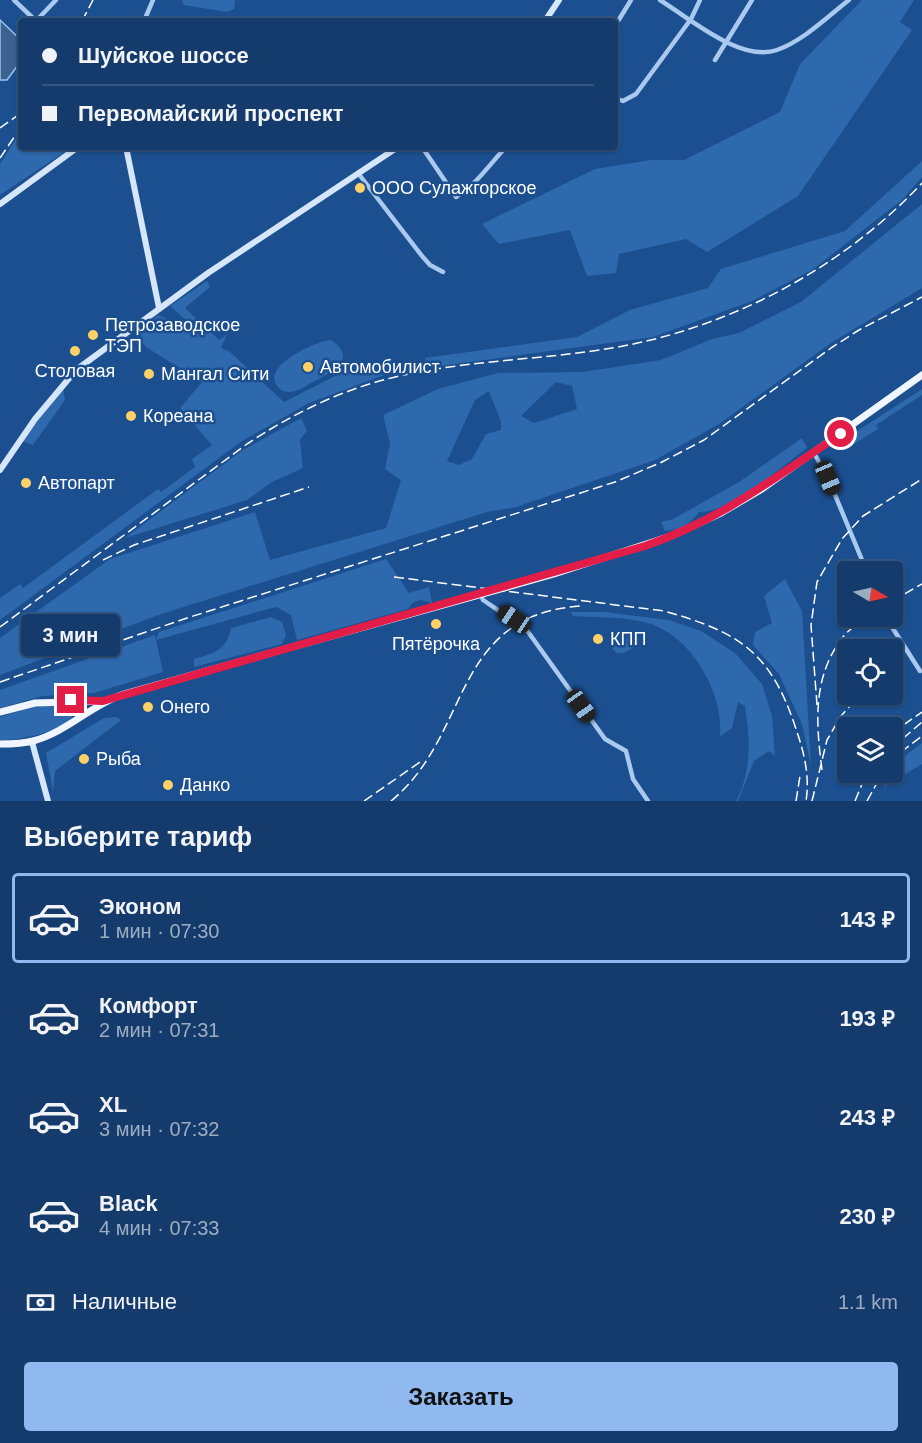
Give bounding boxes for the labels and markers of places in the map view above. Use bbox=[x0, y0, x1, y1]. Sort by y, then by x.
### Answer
place label: ООО Сулажгорское bbox=[372, 178, 536, 198]
marker: ООО Сулажгорское bbox=[353, 181, 367, 195]
place label: Петрозаводское ТЭП bbox=[105, 315, 240, 356]
marker: Петрозаводское ТЭП bbox=[86, 328, 100, 342]
marker: Столовая bbox=[68, 344, 82, 358]
place label: Автомобилист bbox=[320, 357, 440, 377]
marker: Автомобилист bbox=[301, 360, 315, 374]
place label: Столовая bbox=[35, 361, 115, 381]
place label: Мангал Сити bbox=[161, 364, 269, 384]
marker: Мангал Сити bbox=[142, 367, 156, 381]
place label: Кореана bbox=[143, 406, 214, 426]
marker: Кореана bbox=[124, 409, 138, 423]
place label: Автопарт bbox=[38, 473, 115, 493]
marker: Автопарт bbox=[19, 476, 33, 490]
marker: Пятёрочка bbox=[429, 617, 443, 631]
place label: КПП bbox=[610, 629, 646, 649]
marker: КПП bbox=[591, 632, 605, 646]
place label: Пятёрочка bbox=[392, 634, 481, 654]
place label: Онего bbox=[160, 697, 210, 717]
marker: Онего bbox=[141, 700, 155, 714]
place label: Рыба bbox=[96, 749, 142, 769]
marker: Рыба bbox=[77, 752, 91, 766]
place label: Данко bbox=[180, 775, 230, 795]
marker: Данко bbox=[161, 778, 175, 792]

